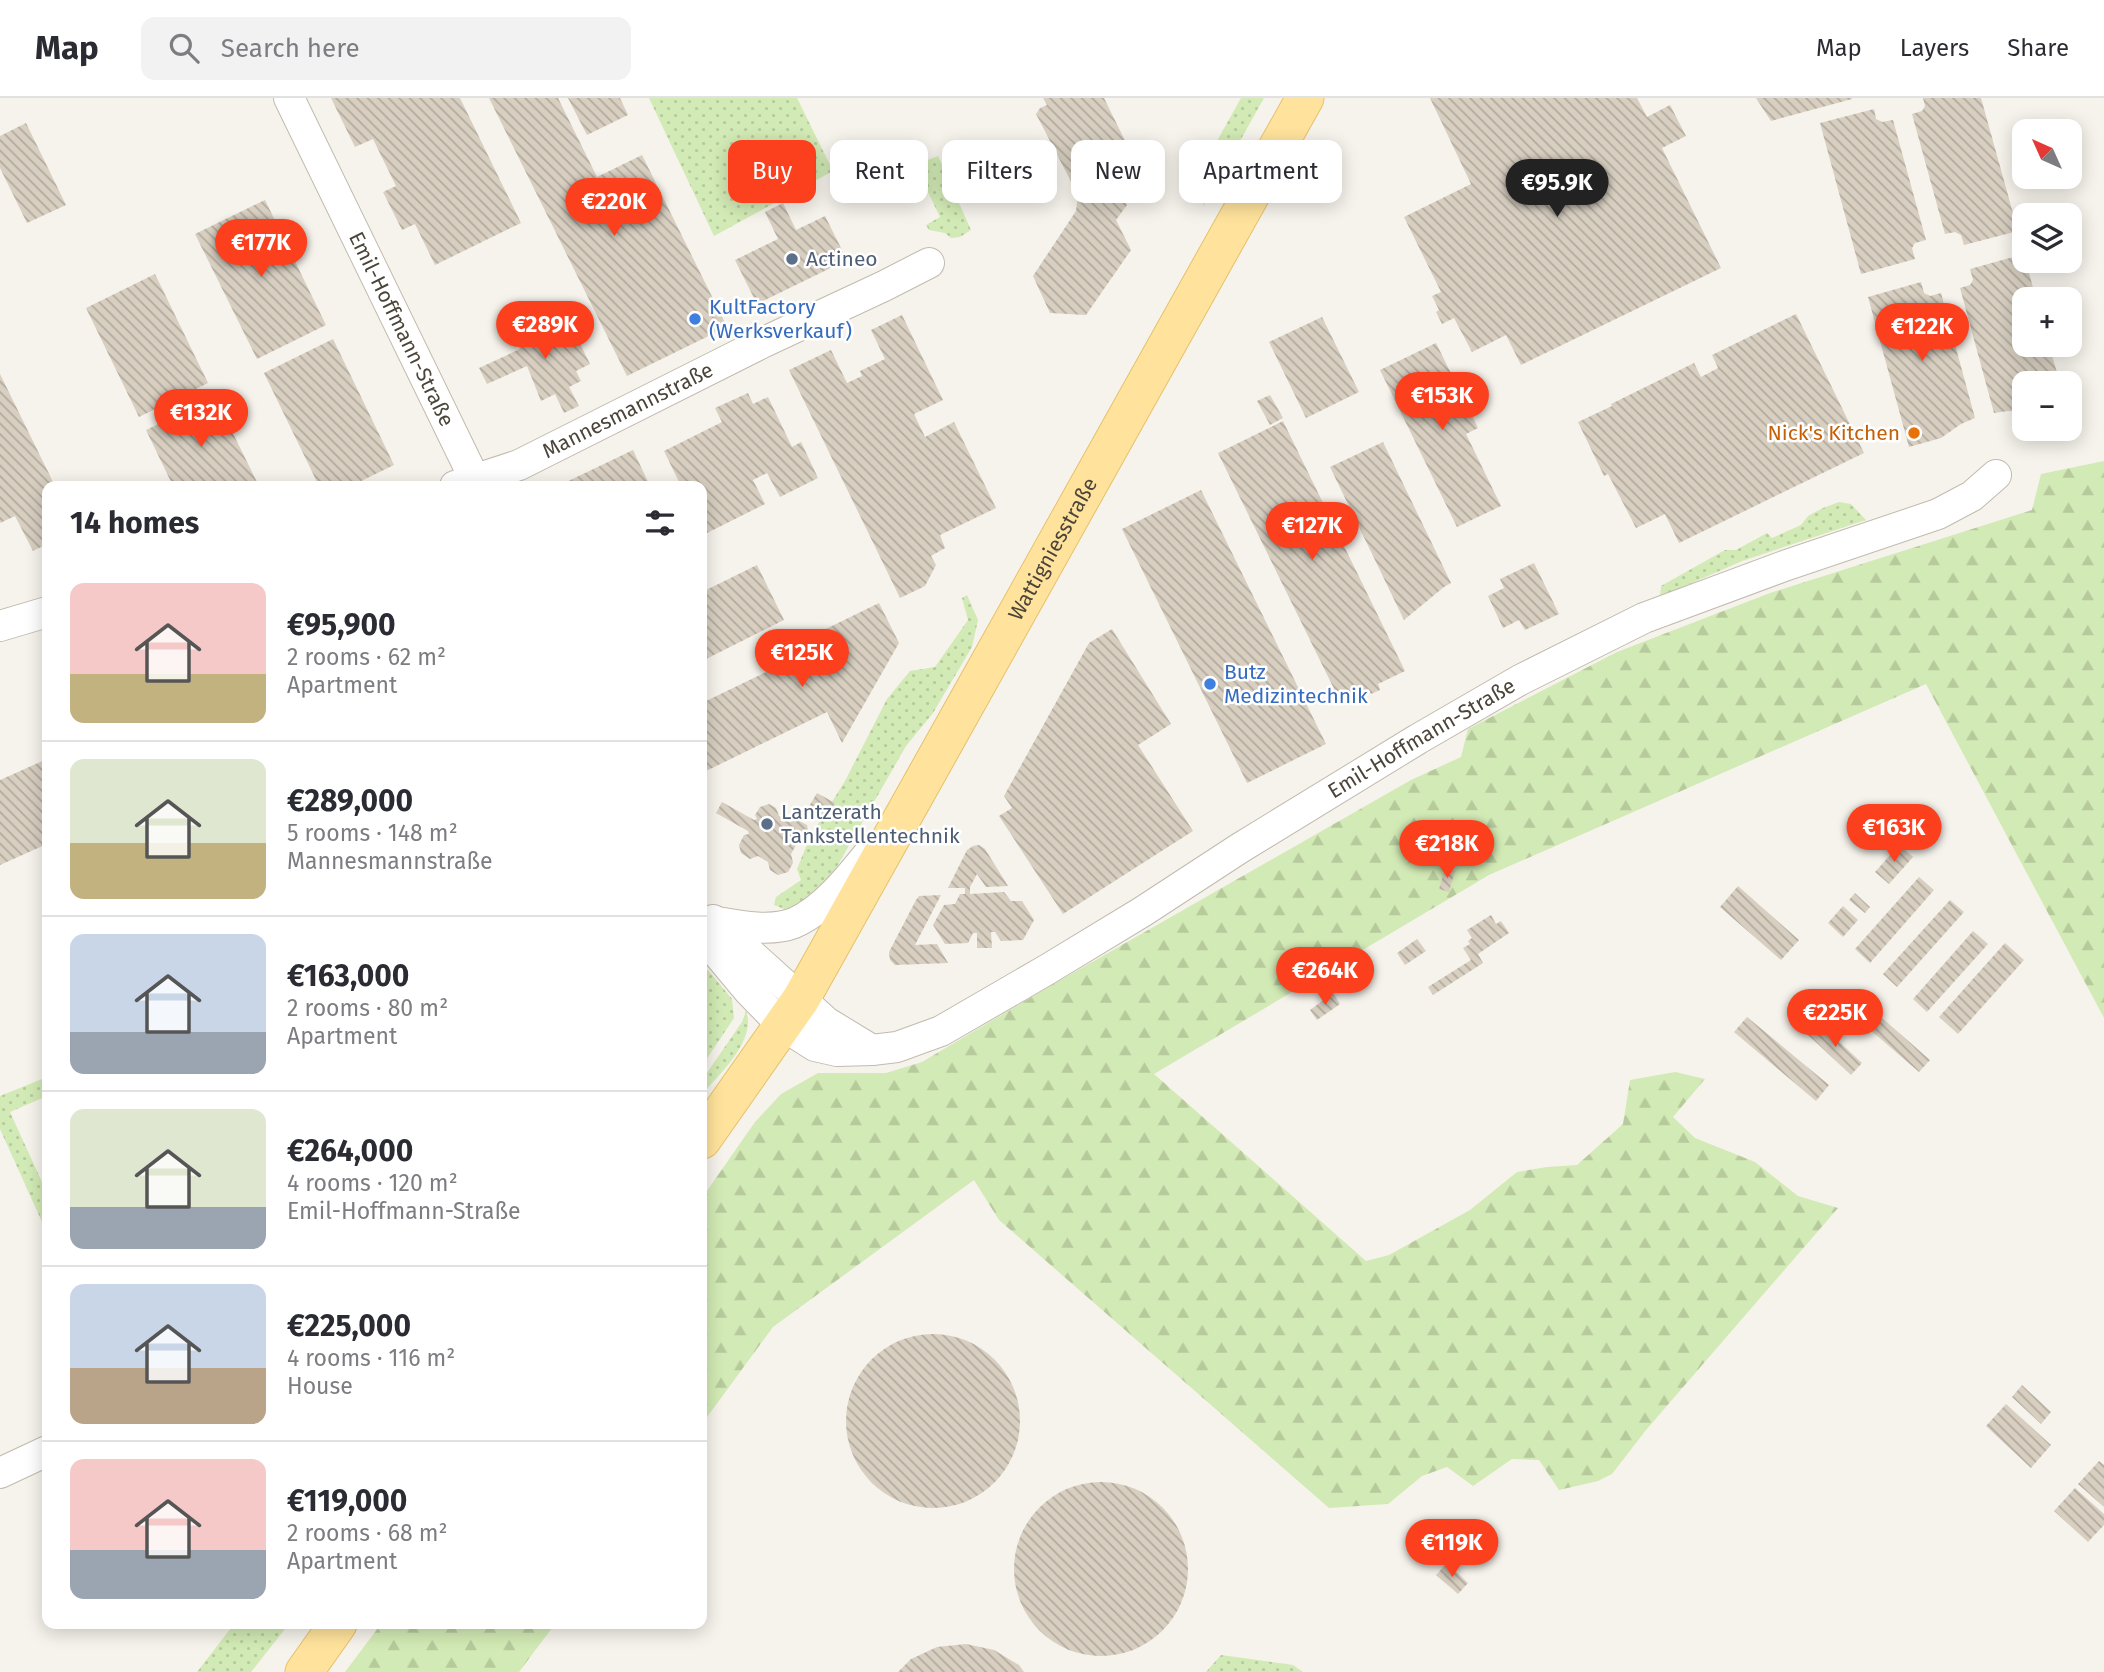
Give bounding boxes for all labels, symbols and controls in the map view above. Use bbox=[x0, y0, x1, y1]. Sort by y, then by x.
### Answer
search box bbox=[141, 17, 631, 80]
text: Map bbox=[35, 28, 99, 68]
icon: search bbox=[165, 29, 203, 67]
text: Search here bbox=[221, 33, 360, 64]
text: Map bbox=[1816, 34, 1862, 62]
text: Layers bbox=[1900, 34, 1969, 62]
text: Share bbox=[2007, 34, 2069, 62]
north arrow bbox=[2012, 119, 2082, 189]
map controls bbox=[2012, 119, 2082, 441]
chip: Buy bbox=[728, 140, 816, 203]
chip: Rent bbox=[830, 140, 928, 203]
chip: Filters bbox=[942, 140, 1057, 203]
chip: New bbox=[1071, 140, 1165, 203]
chip: Apartment bbox=[1179, 140, 1342, 203]
pin: €95.9K bbox=[1500, 159, 1614, 219]
text: €95.9K bbox=[1522, 168, 1592, 196]
pin: €220K bbox=[565, 178, 663, 238]
text: €220K bbox=[581, 187, 647, 215]
button: layers bbox=[2012, 203, 2082, 273]
pin: €177K bbox=[212, 220, 310, 279]
street label: Emil-Hoffmann-Straße bbox=[343, 227, 460, 431]
text: €177K bbox=[231, 228, 291, 256]
place label: Actineo bbox=[806, 246, 878, 272]
marker: Actineo bbox=[784, 251, 800, 267]
button: + bbox=[2012, 287, 2082, 357]
place label: KultFactory (Werksverkauf) bbox=[709, 294, 852, 344]
pin: €289K bbox=[496, 302, 594, 361]
pin: €122K bbox=[1873, 303, 1971, 363]
text: €289K bbox=[512, 310, 578, 338]
marker: KultFactory (Werksverkauf) bbox=[687, 311, 703, 327]
text: €122K bbox=[1891, 312, 1953, 340]
street label: Mannesmannstraße bbox=[538, 357, 717, 464]
button: − bbox=[2012, 371, 2082, 441]
pin: €153K bbox=[1393, 372, 1491, 432]
text: €153K bbox=[1411, 381, 1473, 409]
pin: €132K bbox=[152, 390, 250, 449]
text: €132K bbox=[170, 398, 232, 426]
place label: Nick's Kitchen bbox=[1768, 420, 1900, 446]
marker: Nick's Kitchen bbox=[1906, 425, 1922, 441]
street label: Wattigniesstraße bbox=[1002, 473, 1103, 625]
pin: €127K bbox=[1263, 503, 1361, 562]
icon: filters bbox=[641, 504, 679, 542]
text: 14 homes bbox=[70, 505, 199, 541]
text: €127K bbox=[1282, 511, 1342, 539]
text: €95,900 bbox=[287, 607, 396, 643]
icon: home bbox=[126, 611, 210, 695]
pin: €125K bbox=[753, 630, 851, 689]
text: €125K bbox=[771, 638, 833, 666]
text: 2 rooms · 62 m² bbox=[287, 643, 446, 671]
place label: Butz Medizintechnik bbox=[1224, 659, 1368, 709]
text: Apartment bbox=[287, 671, 397, 699]
street label: Emil-Hoffmann-Straße bbox=[1323, 673, 1520, 804]
marker: Butz Medizintechnik bbox=[1202, 676, 1218, 692]
text: €289,000 bbox=[287, 783, 413, 819]
icon: home bbox=[126, 787, 210, 871]
place label: Lantzerath Tankstellentechnik bbox=[781, 799, 960, 849]
pin: €163K bbox=[1845, 804, 1943, 864]
text: €163K bbox=[1863, 813, 1925, 841]
marker: Lantzerath Tankstellentechnik bbox=[759, 816, 775, 832]
text: 5 rooms · 148 m² bbox=[287, 819, 458, 847]
pin: €218K bbox=[1398, 820, 1496, 880]
text: €218K bbox=[1415, 829, 1479, 857]
text: Mannesmannstraße bbox=[287, 847, 493, 875]
pin: €264K bbox=[1276, 948, 1374, 1007]
text: €264K bbox=[1292, 956, 1358, 984]
text: €163,000 bbox=[287, 958, 409, 994]
icon: home bbox=[126, 962, 210, 1046]
pin: €225K bbox=[1786, 990, 1884, 1049]
text: 2 rooms · 80 m² bbox=[287, 994, 448, 1022]
text: €225K bbox=[1803, 998, 1867, 1026]
text: Apartment bbox=[287, 1022, 397, 1050]
text: €264,000 bbox=[287, 1133, 413, 1169]
icon: home bbox=[126, 1137, 210, 1221]
text: 4 rooms · 120 m² bbox=[287, 1169, 458, 1197]
text: Emil-Hoffmann-Straße bbox=[287, 1197, 521, 1225]
text: €225,000 bbox=[287, 1308, 411, 1344]
icon: home bbox=[126, 1312, 210, 1396]
text: 4 rooms · 116 m² bbox=[287, 1344, 455, 1372]
text: House bbox=[287, 1372, 353, 1400]
text: €119,000 bbox=[287, 1483, 407, 1519]
icon: home bbox=[126, 1487, 210, 1571]
text: 2 rooms · 68 m² bbox=[287, 1519, 448, 1547]
pin: €119K bbox=[1403, 1520, 1501, 1579]
text: €119K bbox=[1421, 1528, 1483, 1556]
text: Apartment bbox=[287, 1547, 397, 1575]

